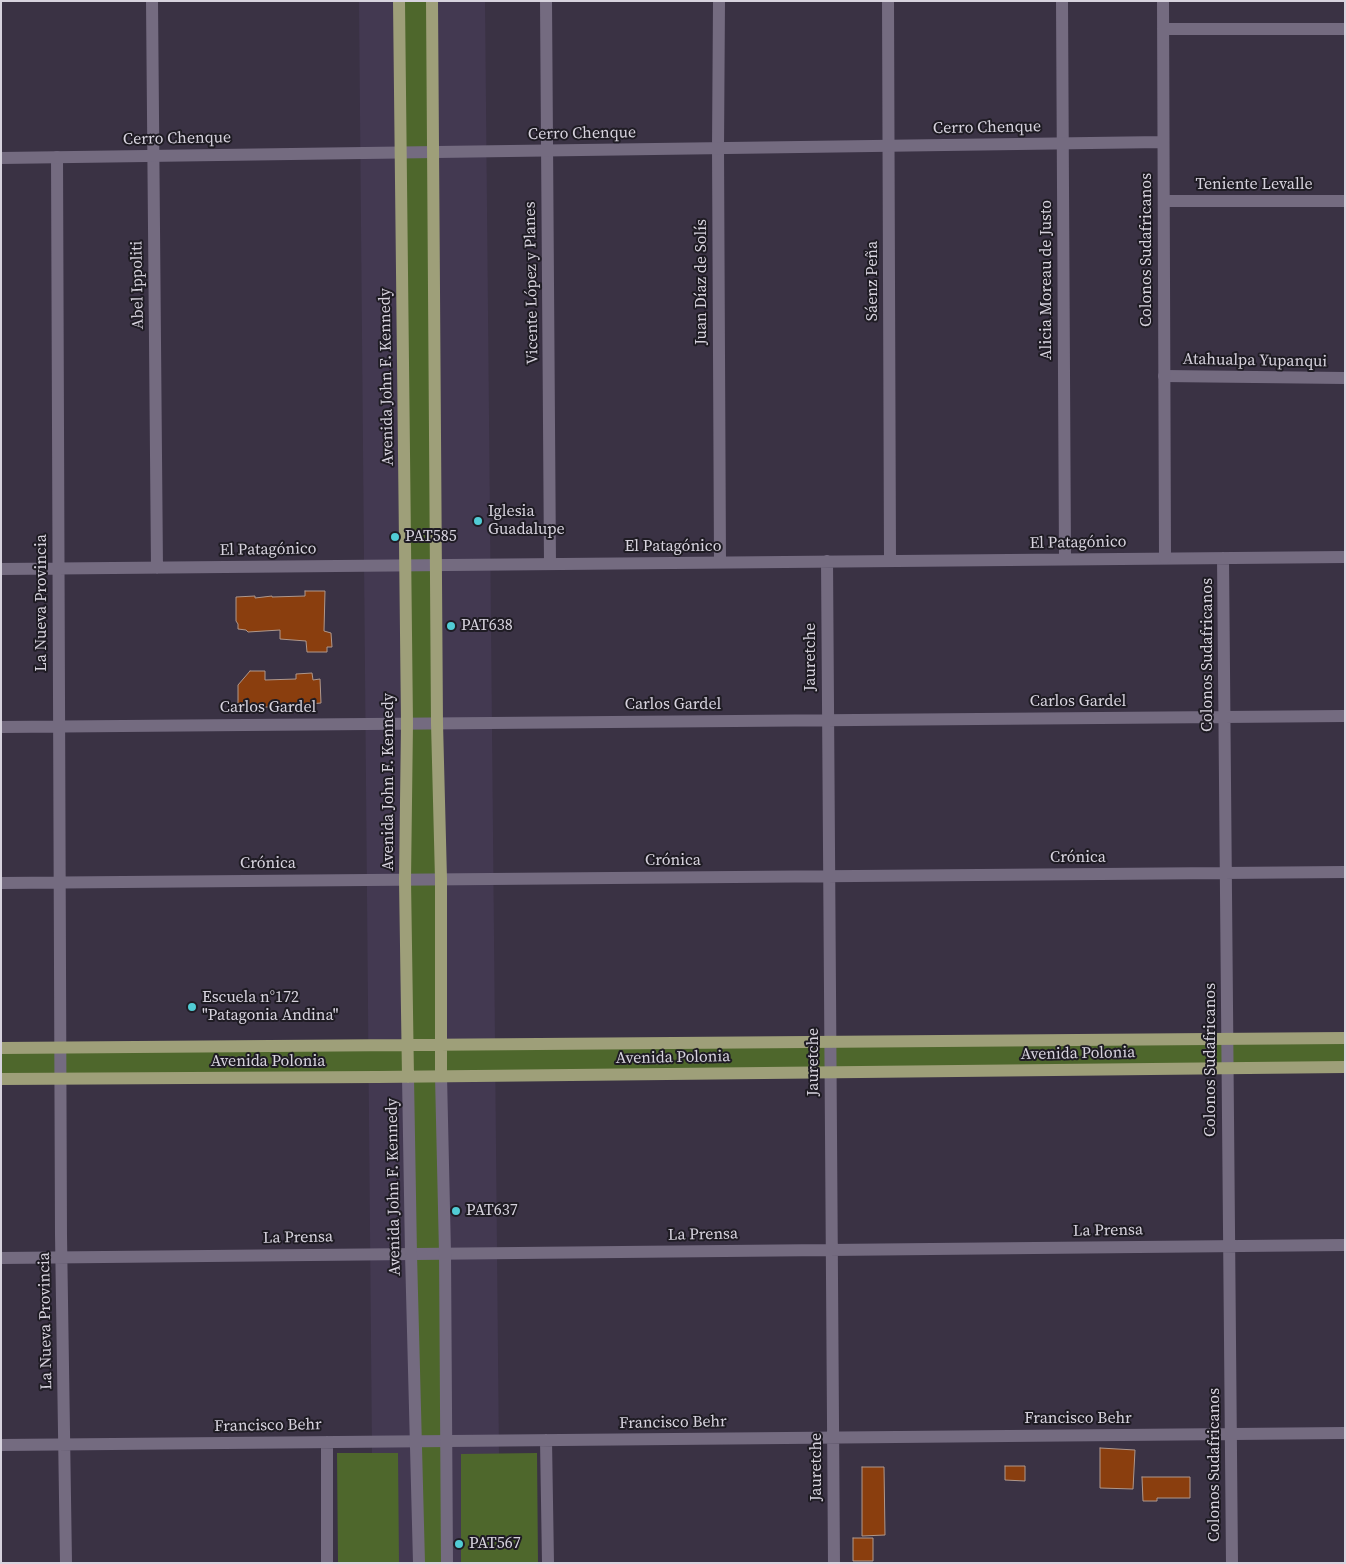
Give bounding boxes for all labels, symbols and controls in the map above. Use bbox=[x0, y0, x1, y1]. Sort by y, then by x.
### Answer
street label: Cerro Chenque bbox=[933, 117, 1041, 139]
street label: Cerro Chenque bbox=[528, 123, 636, 145]
street label: Cerro Chenque bbox=[123, 128, 231, 150]
street label: Colonos Sudafricanos bbox=[1137, 173, 1157, 327]
street label: Teniente Levalle bbox=[1195, 175, 1313, 195]
street label: Alicia Moreau de Justo bbox=[1037, 200, 1057, 360]
street label: Vicente López y Planes bbox=[521, 201, 543, 365]
street label: Juan Díaz de Solís bbox=[692, 219, 712, 345]
street label: Abel Ippoliti bbox=[128, 241, 148, 329]
street label: Sáenz Peña bbox=[863, 241, 883, 321]
street label: Avenida John F. Kennedy bbox=[376, 288, 398, 466]
street label: Atahualpa Yupanqui bbox=[1183, 350, 1327, 372]
place label: Iglesia Guadalupe bbox=[488, 502, 565, 540]
marker: Iglesia Guadalupe bbox=[472, 515, 484, 527]
place label: PAT585 bbox=[405, 527, 457, 547]
marker: PAT585 bbox=[389, 531, 401, 543]
street label: El Patagónico bbox=[1029, 533, 1127, 553]
street label: La Nueva Provincia bbox=[32, 534, 52, 672]
street label: El Patagónico bbox=[625, 537, 721, 557]
street label: El Patagónico bbox=[219, 540, 317, 560]
street label: Colonos Sudafricanos bbox=[1198, 578, 1218, 732]
place label: PAT638 bbox=[461, 616, 513, 636]
marker: PAT638 bbox=[445, 620, 457, 632]
street label: Jauretche bbox=[801, 623, 821, 691]
street label: Carlos Gardel bbox=[1030, 692, 1126, 712]
street label: Avenida John F. Kennedy bbox=[379, 693, 399, 871]
street label: Carlos Gardel bbox=[625, 695, 721, 715]
street label: Carlos Gardel bbox=[220, 698, 316, 718]
street label: Crónica bbox=[1050, 848, 1106, 868]
street label: Crónica bbox=[645, 851, 701, 871]
street label: Crónica bbox=[240, 854, 296, 874]
street label: Colonos Sudafricanos bbox=[1201, 983, 1221, 1137]
place label: Escuela n°172 "Patagonia Andina" bbox=[202, 988, 338, 1026]
marker: Escuela n°172 "Patagonia Andina" bbox=[186, 1001, 198, 1013]
street label: Jauretche bbox=[804, 1028, 824, 1096]
street label: Avenida Polonia bbox=[1020, 1043, 1136, 1065]
street label: Avenida Polonia bbox=[615, 1047, 731, 1069]
street label: Avenida Polonia bbox=[211, 1052, 325, 1072]
street label: Avenida John F. Kennedy bbox=[383, 1098, 405, 1276]
place label: PAT637 bbox=[466, 1201, 518, 1221]
marker: PAT637 bbox=[450, 1205, 462, 1217]
street label: La Prensa bbox=[1073, 1221, 1143, 1241]
street label: La Prensa bbox=[668, 1225, 738, 1245]
street label: La Prensa bbox=[263, 1228, 333, 1248]
street label: La Nueva Provincia bbox=[35, 1252, 57, 1390]
street label: Colonos Sudafricanos bbox=[1205, 1388, 1225, 1542]
street label: Francisco Behr bbox=[1024, 1409, 1132, 1429]
street label: Francisco Behr bbox=[619, 1412, 727, 1434]
street label: Francisco Behr bbox=[214, 1415, 322, 1437]
street label: Jauretche bbox=[807, 1433, 827, 1501]
place label: PAT567 bbox=[469, 1534, 521, 1554]
marker: PAT567 bbox=[453, 1538, 465, 1550]

